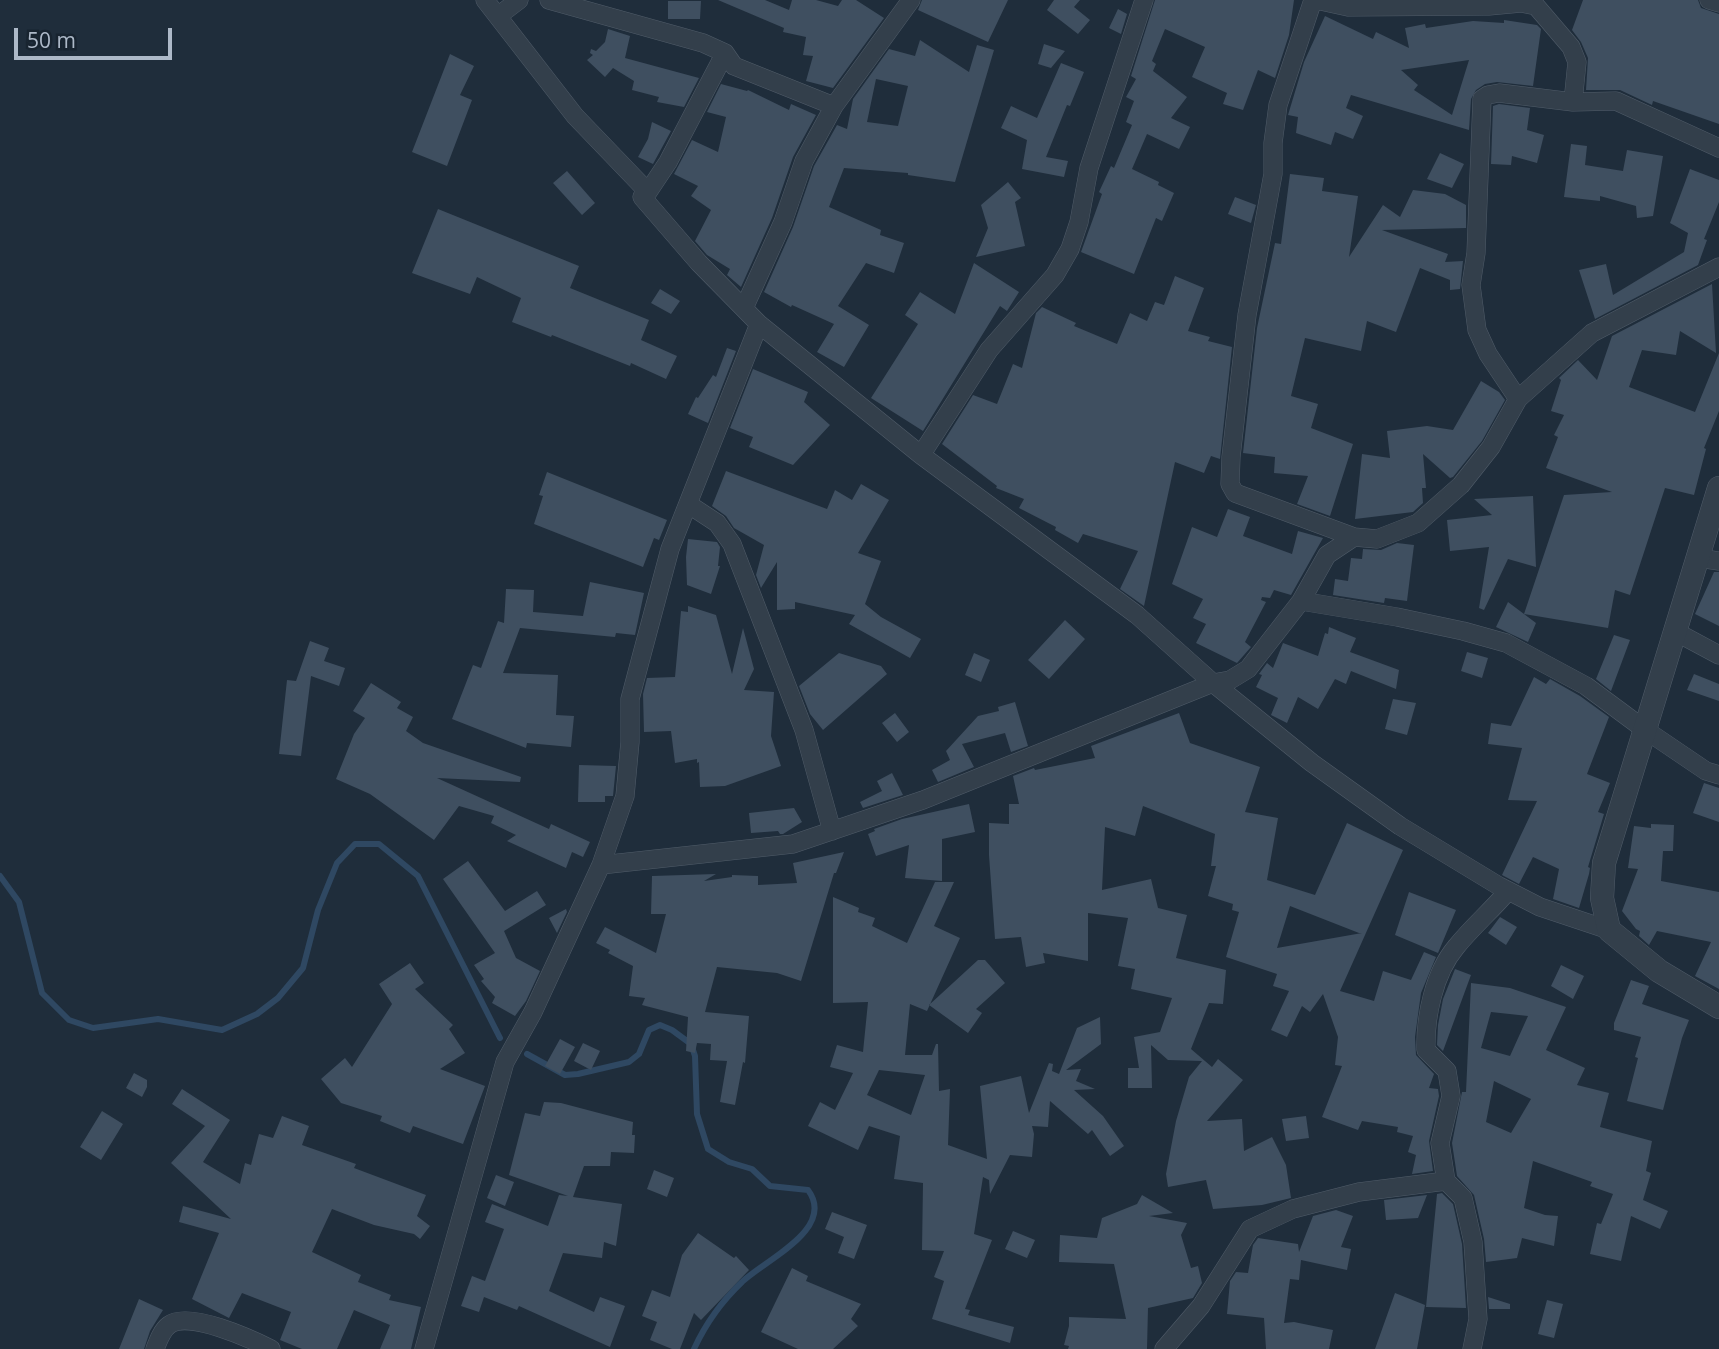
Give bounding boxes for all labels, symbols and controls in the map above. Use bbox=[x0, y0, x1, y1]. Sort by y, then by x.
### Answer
scale bar bbox=[18, 14, 175, 58]
text: 50 m bbox=[27, 26, 76, 54]

